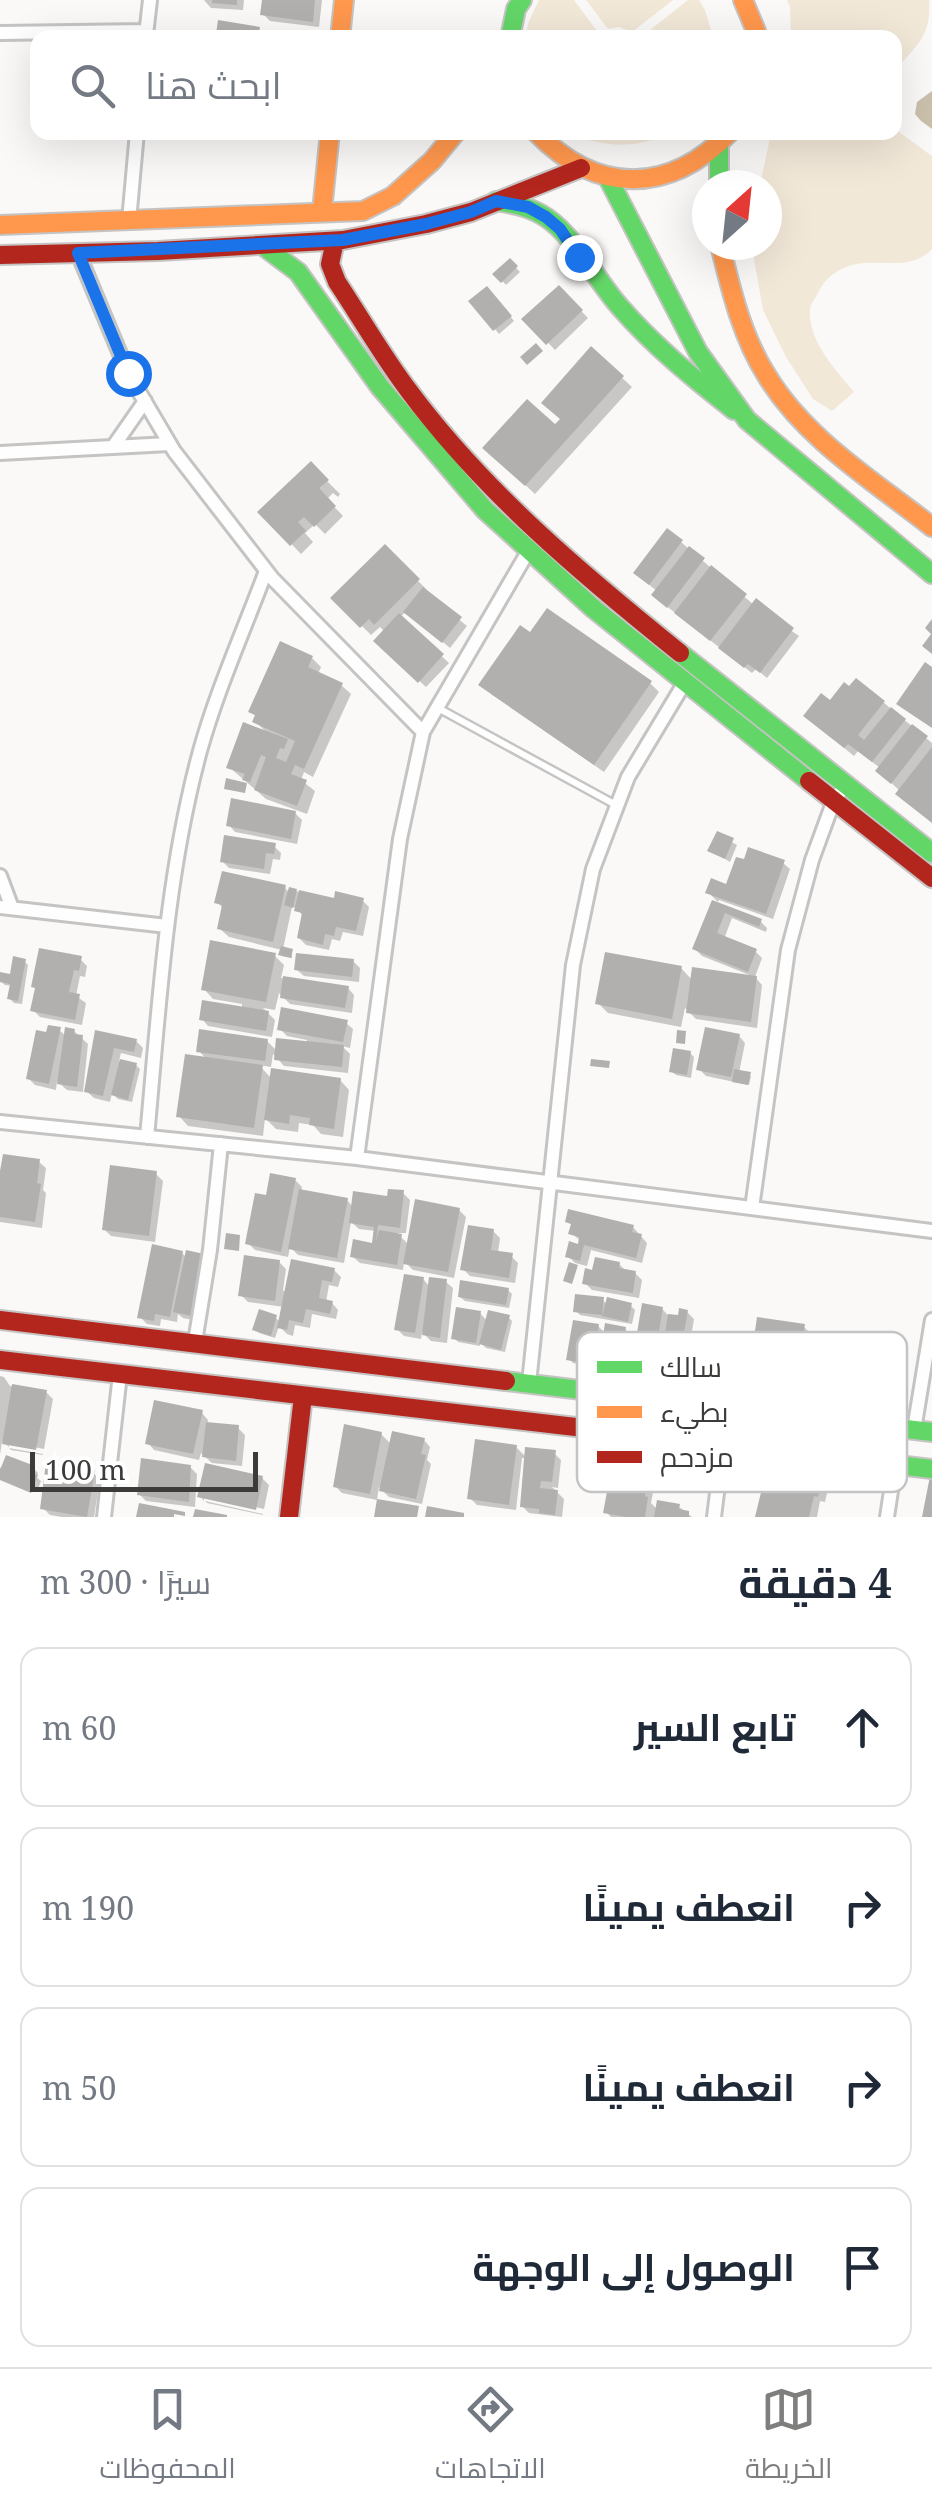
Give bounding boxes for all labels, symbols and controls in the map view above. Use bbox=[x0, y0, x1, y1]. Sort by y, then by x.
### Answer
search box bbox=[30, 30, 902, 140]
icon: search bbox=[65, 58, 120, 113]
text: ابحث هنا bbox=[145, 58, 282, 110]
north arrow bbox=[692, 170, 782, 260]
route end bbox=[557, 235, 603, 281]
route start bbox=[106, 351, 152, 397]
legend bbox=[577, 1332, 907, 1492]
text: سالك bbox=[660, 1347, 722, 1385]
text: بطيء bbox=[660, 1392, 728, 1434]
text: مزدحم bbox=[660, 1437, 734, 1477]
scale bar bbox=[30, 1447, 258, 1492]
text: 100 m bbox=[45, 1450, 126, 1488]
text: 4 دقيقة bbox=[739, 1553, 892, 1610]
text: سيرًا · 300 m bbox=[40, 1560, 211, 1603]
text: تابع السير bbox=[634, 1700, 795, 1752]
icon: ahead bbox=[835, 1700, 890, 1755]
text: 60 m bbox=[42, 1706, 116, 1749]
text: انعطف يمينًا bbox=[583, 1880, 795, 1932]
icon: right bbox=[835, 1880, 890, 1935]
text: 190 m bbox=[42, 1886, 134, 1929]
text: انعطف يمينًا bbox=[583, 2060, 795, 2112]
icon: right bbox=[835, 2060, 890, 2115]
text: 50 m bbox=[42, 2066, 116, 2109]
text: الوصول إلى الوجهة bbox=[472, 2240, 795, 2292]
icon: arrive bbox=[835, 2240, 890, 2295]
tab: المحفوظات bbox=[100, 2382, 236, 2494]
tab: الاتجاهات bbox=[435, 2382, 546, 2494]
tab: الخريطة bbox=[745, 2382, 832, 2494]

